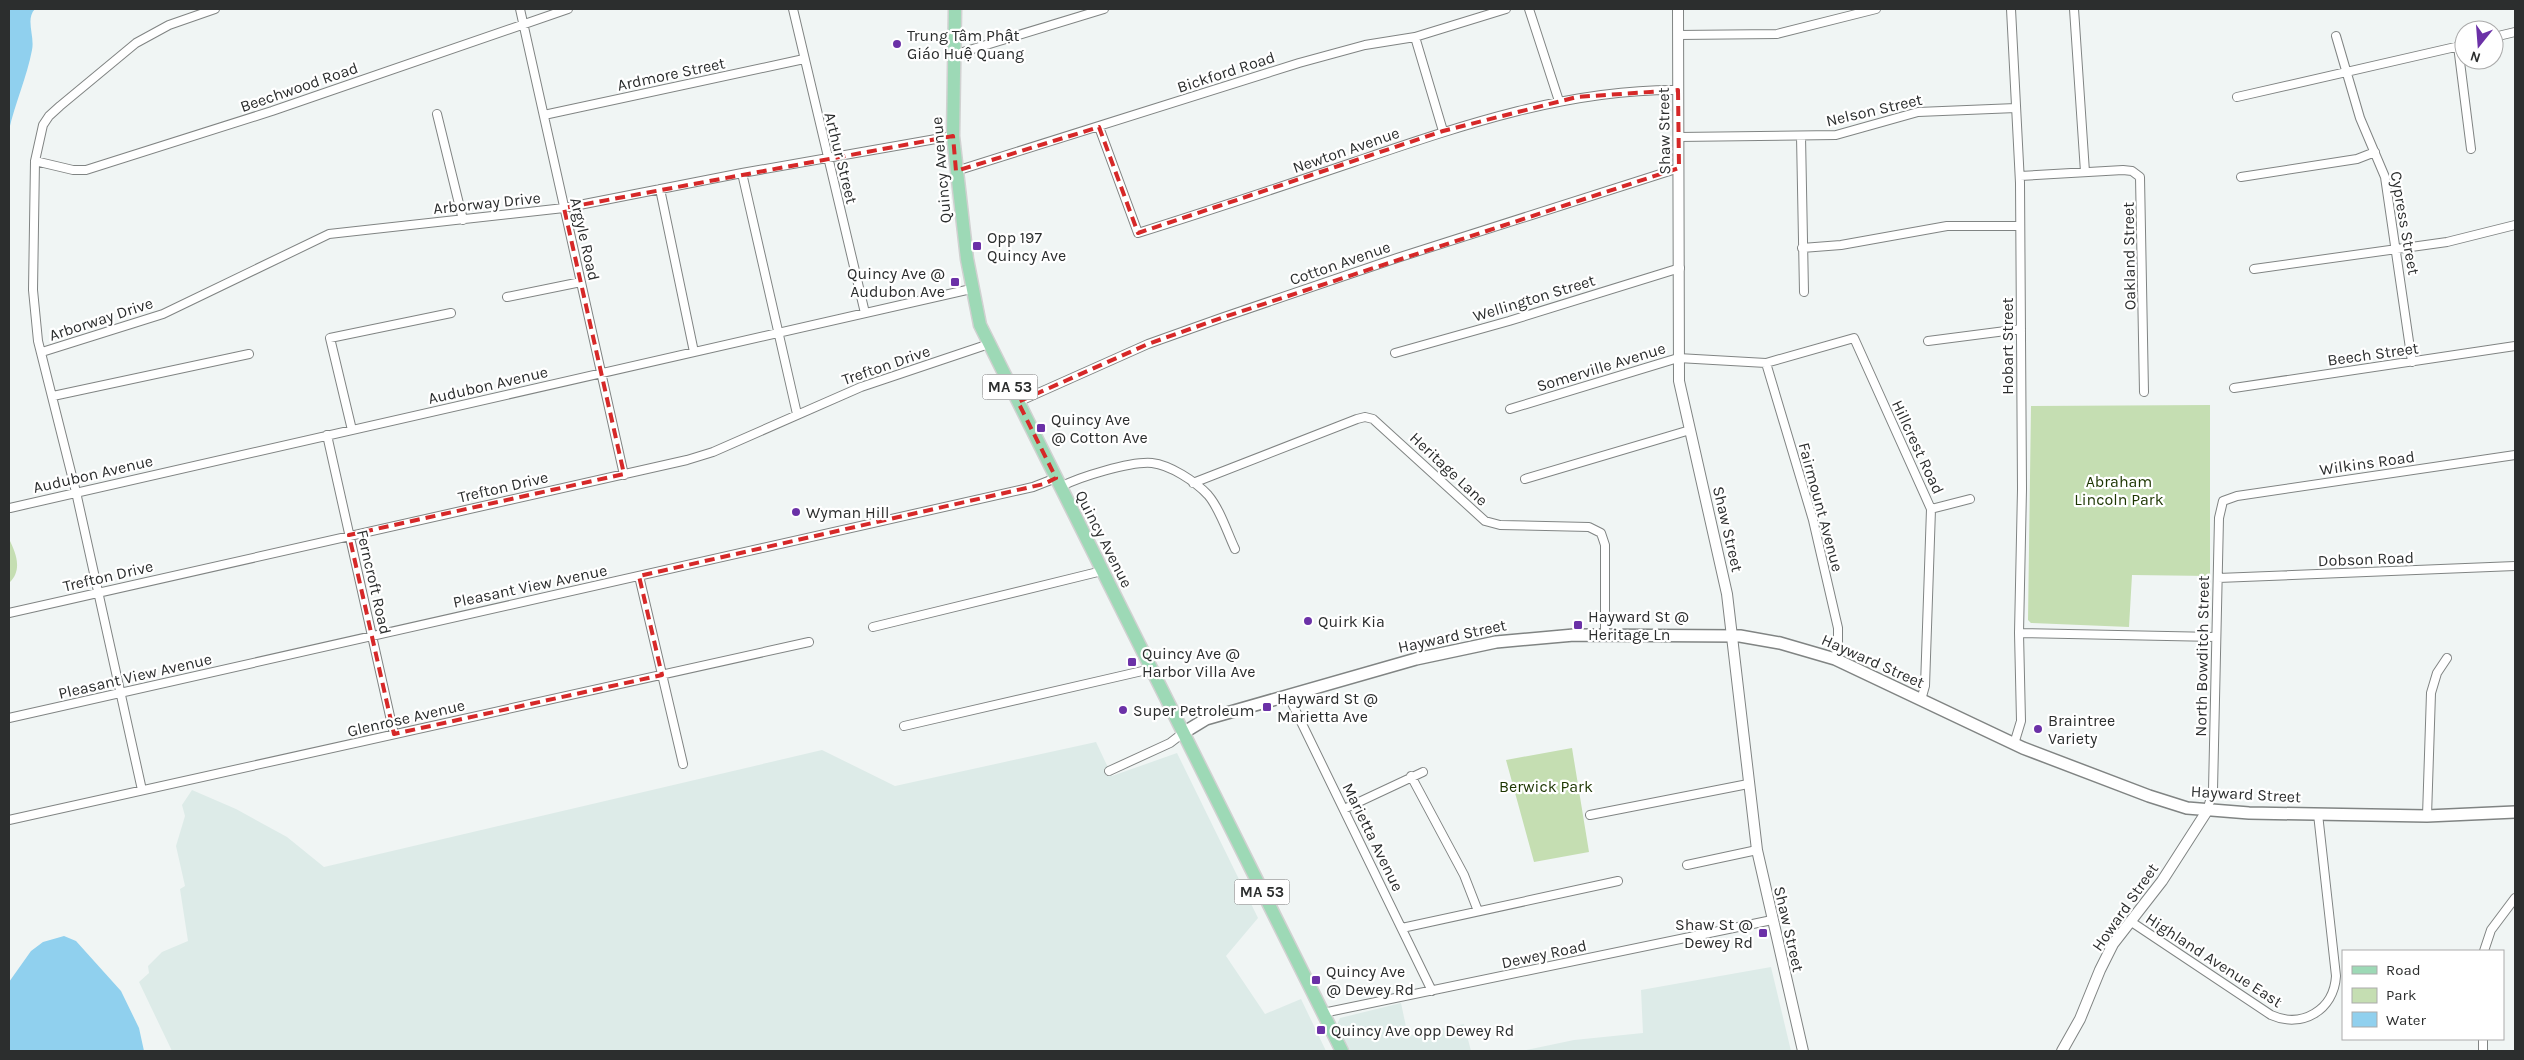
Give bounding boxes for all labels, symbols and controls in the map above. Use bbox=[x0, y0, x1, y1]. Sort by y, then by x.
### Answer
north arrow bbox=[2454, 20, 2504, 70]
place label: Trung Tâm Phật Giáo Huệ Quang bbox=[907, 26, 1024, 63]
marker: Trung Tâm Phật Giáo Huệ Quang bbox=[891, 38, 903, 50]
street label: Bickford Road bbox=[1175, 47, 1277, 97]
text: N bbox=[2468, 47, 2483, 67]
street label: Ardmore Street bbox=[615, 53, 727, 95]
street label: Beechwood Road bbox=[238, 58, 360, 116]
street label: Shaw Street bbox=[1654, 87, 1674, 175]
street label: Nelson Street bbox=[1824, 90, 1924, 130]
street label: Arthur Street bbox=[820, 110, 862, 206]
street label: Quincy Avenue bbox=[927, 116, 955, 224]
street label: Newton Avenue bbox=[1290, 123, 1402, 177]
street label: Cypress Street bbox=[2387, 170, 2423, 276]
street label: Arborway Drive bbox=[432, 188, 542, 218]
street label: Argyle Road bbox=[566, 196, 604, 282]
street label: Oakland Street bbox=[2119, 202, 2139, 310]
place label: Opp 197 Quincy Ave bbox=[987, 228, 1066, 265]
street label: Cotton Avenue bbox=[1287, 237, 1393, 289]
marker: Opp 197 Quincy Ave bbox=[971, 240, 983, 252]
place label: Quincy Ave @ Audubon Ave bbox=[847, 264, 945, 301]
street label: Wellington Street bbox=[1471, 270, 1597, 326]
marker: Quincy Ave @ Audubon Ave bbox=[949, 276, 961, 288]
street label: Arborway Drive bbox=[47, 293, 155, 345]
street label: Hobart Street bbox=[1998, 297, 2017, 395]
street label: Somerville Avenue bbox=[1534, 338, 1668, 396]
street label: Beech Street bbox=[2326, 338, 2420, 370]
street label: Trefton Drive bbox=[839, 341, 933, 389]
street label: Audubon Avenue bbox=[426, 362, 550, 408]
road number: MA 53 bbox=[982, 374, 1038, 400]
street label: Hillcrest Road bbox=[1888, 397, 1948, 497]
place label: Quincy Ave @ Cotton Ave bbox=[1051, 410, 1148, 447]
marker: Quincy Ave @ Cotton Ave bbox=[1035, 422, 1047, 434]
street label: Heritage Lane bbox=[1406, 428, 1492, 510]
street label: Fairmount Avenue bbox=[1795, 440, 1847, 574]
street label: Wilkins Road bbox=[2318, 447, 2416, 479]
street label: Audubon Avenue bbox=[31, 451, 155, 497]
street label: Trefton Drive bbox=[456, 467, 550, 507]
park label: Abraham Lincoln Park bbox=[2074, 472, 2164, 509]
street label: Shaw Street bbox=[1709, 484, 1747, 574]
street label: Quincy Avenue bbox=[1071, 487, 1137, 591]
place label: Wyman Hill bbox=[806, 503, 889, 522]
marker: Wyman Hill bbox=[790, 506, 802, 518]
street label: Ferncroft Road bbox=[353, 528, 395, 636]
street label: Dobson Road bbox=[2318, 548, 2414, 570]
street label: Trefton Drive bbox=[61, 556, 155, 596]
street label: Pleasant View Avenue bbox=[451, 560, 609, 612]
street label: North Bowditch Street bbox=[2191, 575, 2213, 737]
place label: Hayward St @ Heritage Ln bbox=[1588, 607, 1689, 644]
place label: Quirk Kia bbox=[1318, 612, 1385, 631]
marker: Quirk Kia bbox=[1302, 615, 1314, 627]
street label: Hayward Street bbox=[1396, 615, 1508, 657]
marker: Hayward St @ Heritage Ln bbox=[1572, 619, 1584, 631]
street label: Hayward Street bbox=[1819, 630, 1927, 692]
place label: Quincy Ave @ Harbor Villa Ave bbox=[1142, 644, 1256, 681]
street label: Pleasant View Avenue bbox=[56, 649, 214, 703]
marker: Quincy Ave @ Harbor Villa Ave bbox=[1126, 656, 1138, 668]
place label: Hayward St @ Marietta Ave bbox=[1277, 689, 1378, 726]
street label: Glenrose Avenue bbox=[345, 695, 467, 741]
place label: Super Petroleum bbox=[1133, 701, 1254, 720]
marker: Hayward St @ Marietta Ave bbox=[1261, 701, 1273, 713]
marker: Super Petroleum bbox=[1117, 704, 1129, 716]
place label: Braintree Variety bbox=[2048, 711, 2115, 748]
marker: Braintree Variety bbox=[2032, 723, 2044, 735]
park label: Berwick Park bbox=[1499, 777, 1593, 796]
street label: Marietta Avenue bbox=[1339, 780, 1407, 894]
street label: Hayward Street bbox=[2190, 782, 2302, 806]
street label: Howard Street bbox=[2088, 859, 2162, 955]
road number: MA 53 bbox=[1234, 880, 1290, 904]
street label: Shaw Street bbox=[1770, 884, 1808, 974]
street label: Highland Avenue East bbox=[2142, 909, 2286, 1011]
place label: Shaw St @ Dewey Rd bbox=[1675, 915, 1753, 952]
marker: Shaw St @ Dewey Rd bbox=[1757, 927, 1769, 939]
street label: Dewey Road bbox=[1500, 936, 1588, 972]
legend bbox=[2342, 950, 2504, 1040]
text: Road bbox=[2386, 961, 2421, 979]
place label: Quincy Ave @ Dewey Rd bbox=[1326, 962, 1414, 999]
marker: Quincy Ave @ Dewey Rd bbox=[1310, 974, 1322, 986]
text: Park bbox=[2386, 986, 2416, 1004]
text: Water bbox=[2386, 1011, 2427, 1029]
place label: Quincy Ave opp Dewey Rd bbox=[1331, 1021, 1514, 1040]
marker: Quincy Ave opp Dewey Rd bbox=[1315, 1024, 1327, 1036]

